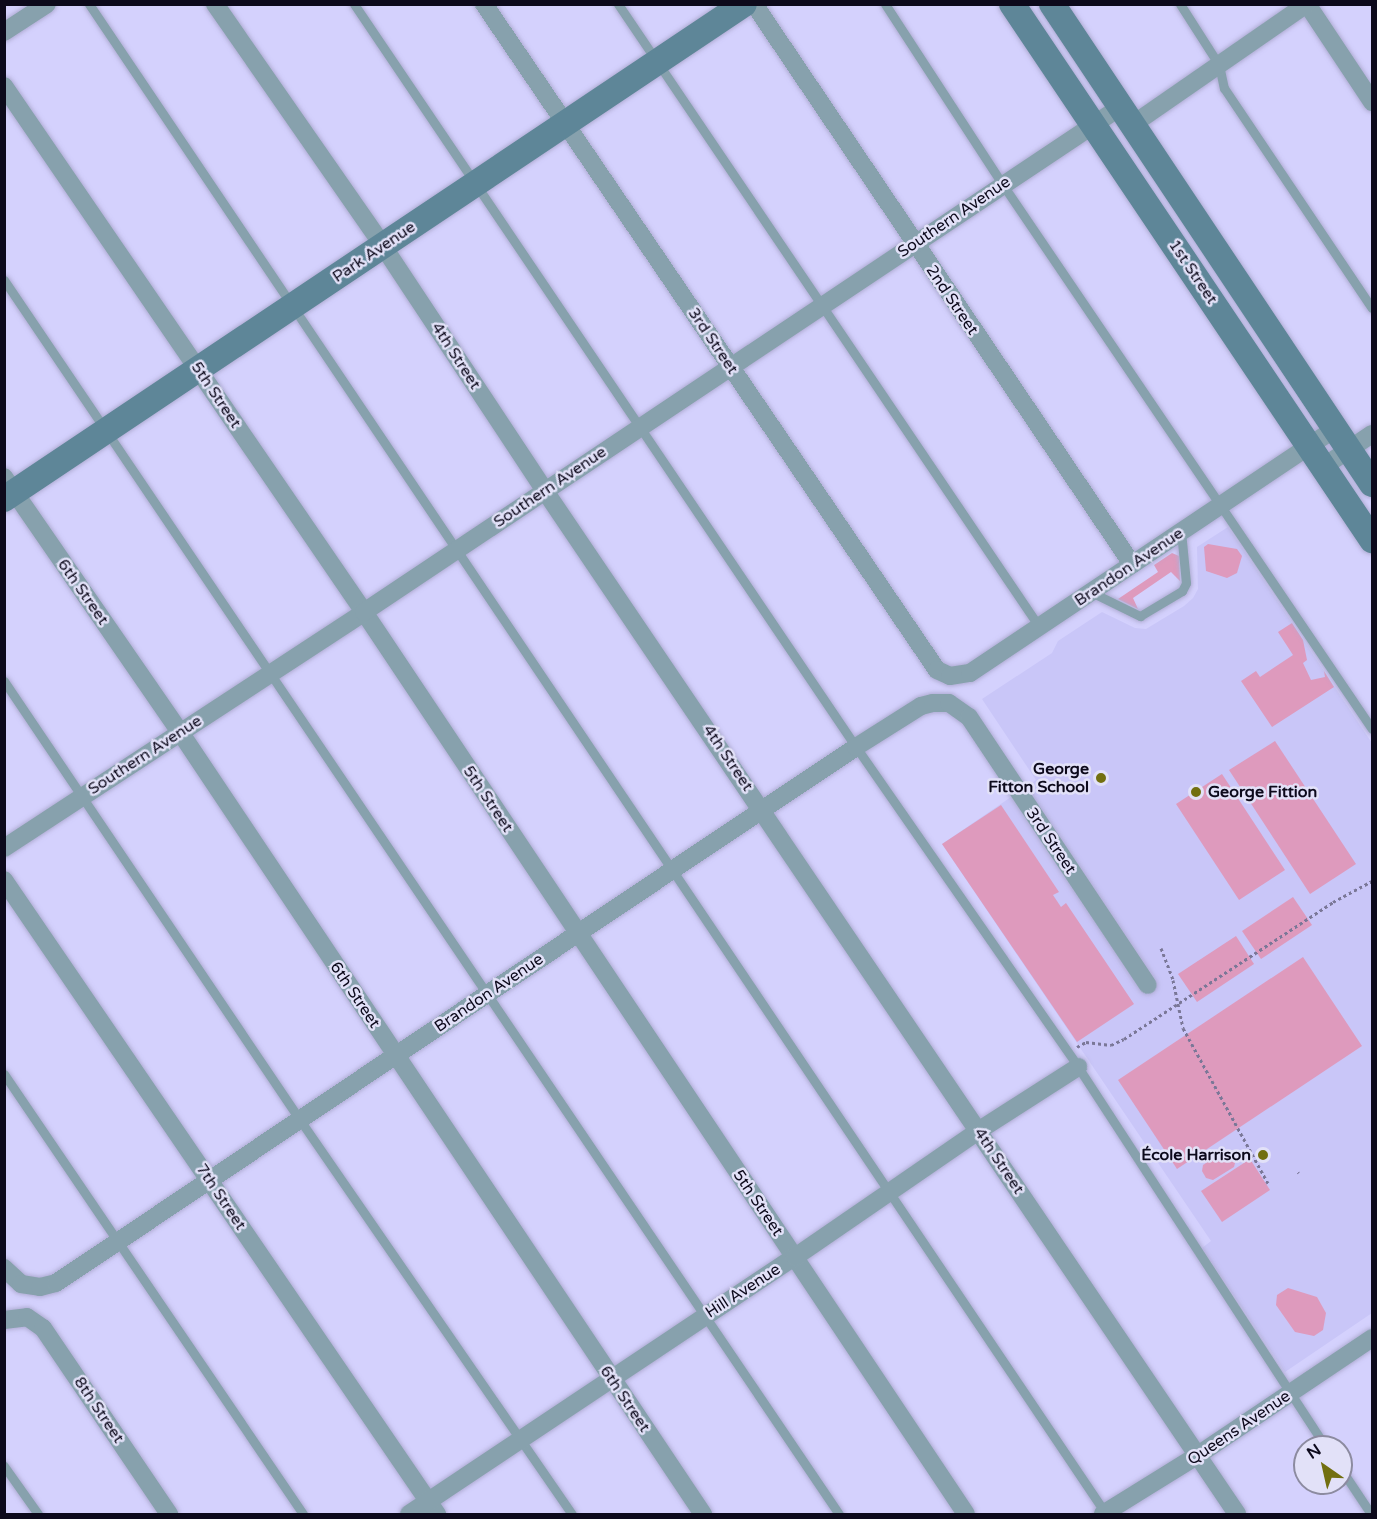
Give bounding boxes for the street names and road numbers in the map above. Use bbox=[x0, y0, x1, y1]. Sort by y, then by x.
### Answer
street label: Southern Avenue bbox=[894, 172, 1014, 262]
street label: Park Avenue bbox=[329, 217, 419, 287]
street label: 1st Street bbox=[1164, 236, 1222, 308]
street label: 2nd Street bbox=[922, 262, 982, 338]
street label: 3rd Street bbox=[684, 304, 742, 378]
street label: 4th Street bbox=[427, 319, 485, 393]
street label: 5th Street bbox=[187, 358, 245, 432]
street label: Southern Avenue bbox=[490, 442, 610, 532]
street label: Brandon Avenue bbox=[1071, 524, 1187, 610]
street label: 6th Street bbox=[53, 555, 113, 629]
street label: Southern Avenue bbox=[85, 711, 205, 799]
street label: 4th Street bbox=[699, 721, 757, 795]
street label: 5th Street bbox=[459, 762, 517, 836]
street label: 3rd Street bbox=[1022, 804, 1080, 878]
street label: Brandon Avenue bbox=[431, 950, 547, 1036]
street label: 6th Street bbox=[326, 958, 384, 1032]
street label: 4th Street bbox=[970, 1124, 1028, 1198]
street label: 7th Street bbox=[192, 1160, 250, 1234]
street label: 5th Street bbox=[729, 1166, 787, 1240]
street label: Hill Avenue bbox=[702, 1260, 784, 1322]
street label: 6th Street bbox=[596, 1362, 654, 1436]
street label: 8th Street bbox=[70, 1373, 128, 1447]
street label: Queens Avenue bbox=[1184, 1387, 1294, 1469]

